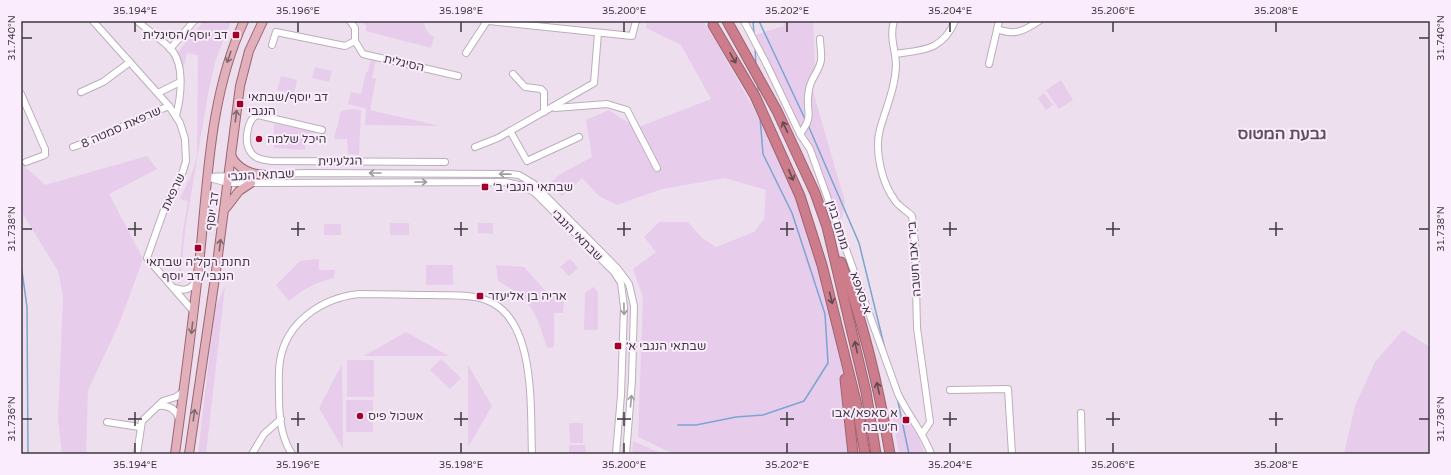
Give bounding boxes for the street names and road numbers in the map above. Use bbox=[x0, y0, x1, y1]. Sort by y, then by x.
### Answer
street label: הסיגלית bbox=[382, 52, 426, 74]
street label: שרפאת סמטה 8 bbox=[79, 103, 163, 151]
street label: הגלעינית bbox=[318, 154, 362, 168]
street label: שבתאי הנגבי bbox=[227, 166, 295, 184]
street label: שרפאת bbox=[158, 171, 188, 213]
street label: דב יוסף bbox=[202, 191, 222, 231]
street label: מנחם בגין bbox=[824, 199, 852, 251]
street label: שבתאי הנגבי bbox=[548, 206, 606, 264]
street label: ביר אבו חשבה bbox=[904, 220, 924, 297]
street label: א-סאפא bbox=[847, 270, 875, 316]

